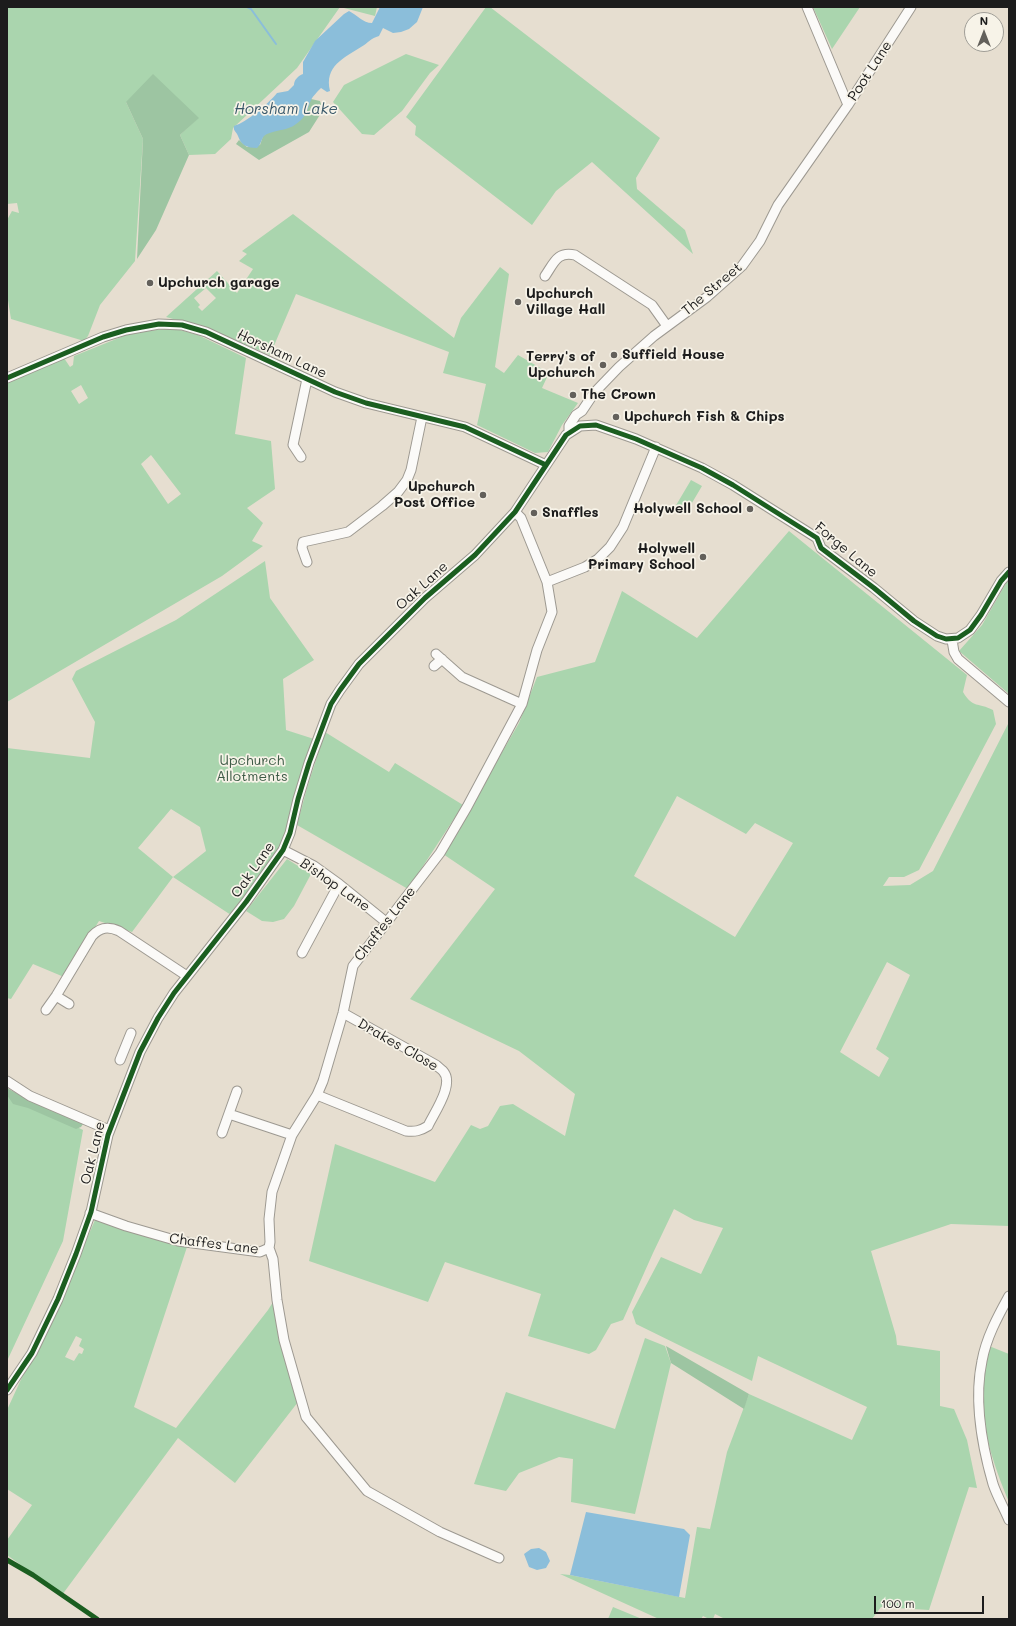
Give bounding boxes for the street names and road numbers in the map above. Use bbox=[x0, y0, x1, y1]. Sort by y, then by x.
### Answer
street label: Poot Lane bbox=[844, 38, 896, 104]
street label: The Street bbox=[678, 259, 746, 319]
street label: Horsham Lane bbox=[235, 326, 329, 382]
street label: Forge Lane bbox=[811, 519, 881, 581]
street label: Oak Lane bbox=[393, 558, 451, 614]
street label: Oak Lane bbox=[228, 839, 278, 901]
street label: Bishop Lane bbox=[297, 855, 373, 915]
street label: Chaffes Lane bbox=[351, 883, 419, 965]
street label: Drakes Close bbox=[355, 1015, 441, 1075]
street label: Oak Lane bbox=[77, 1120, 109, 1186]
street label: Chaffes Lane bbox=[168, 1230, 260, 1258]

